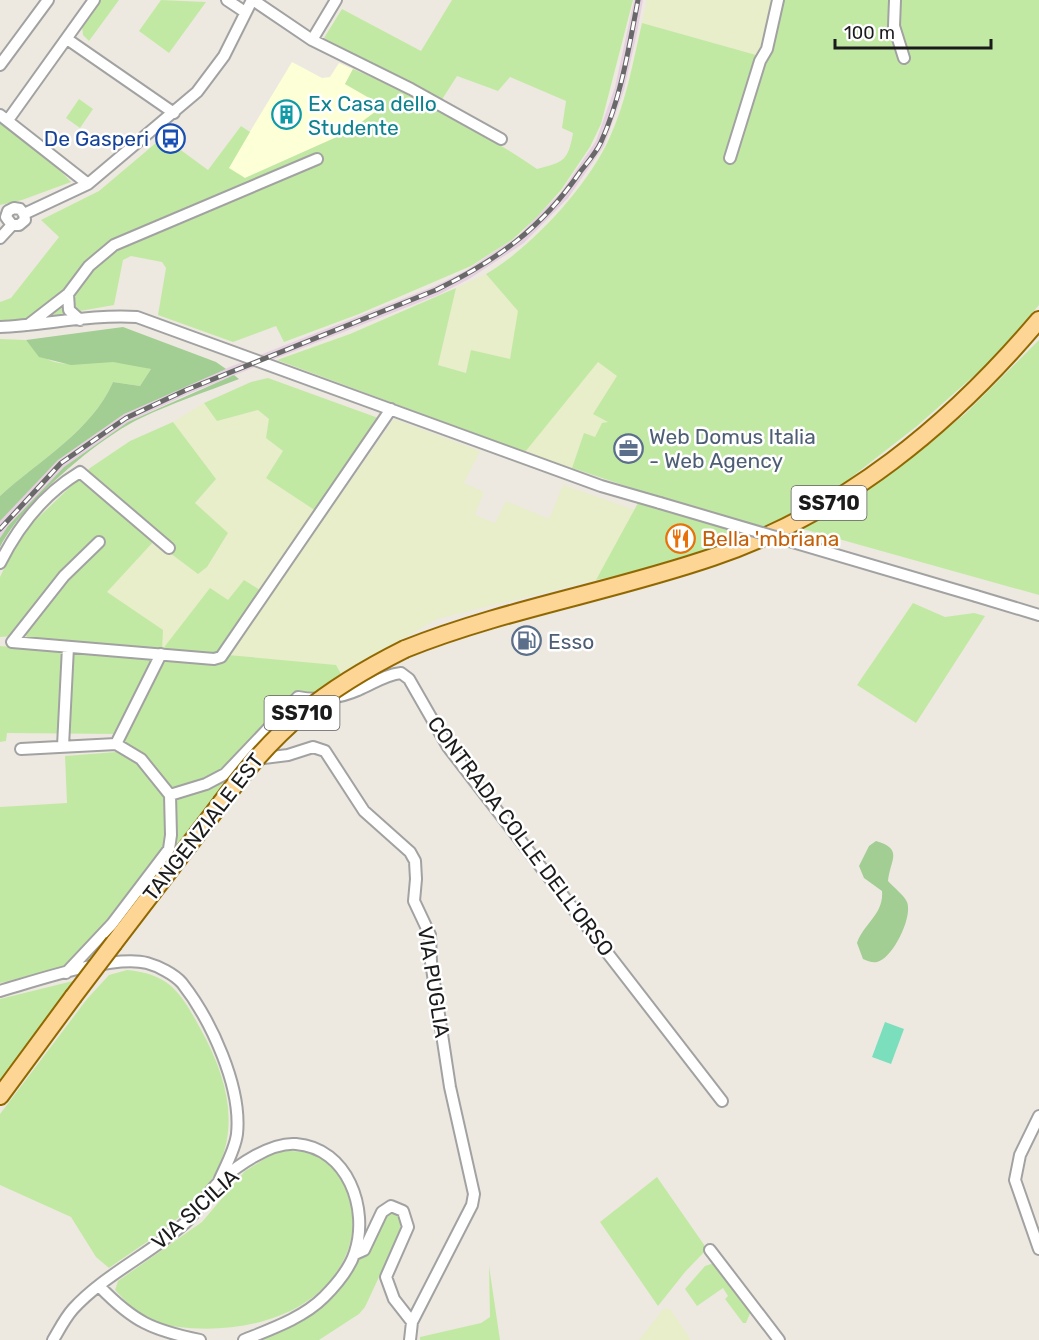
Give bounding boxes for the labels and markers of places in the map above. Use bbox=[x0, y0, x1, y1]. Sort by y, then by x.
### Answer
place label: Ex Casa dello Studente bbox=[308, 91, 437, 140]
building icon: Ex Casa dello Studente bbox=[271, 99, 303, 131]
bus stop icon: De Gasperi bbox=[154, 122, 186, 154]
place label: De Gasperi bbox=[44, 126, 149, 151]
place label: Web Domus Italia - Web Agency bbox=[649, 424, 816, 473]
office icon: Web Domus Italia - Web Agency bbox=[612, 432, 644, 464]
restaurant icon: Bella 'mbriana bbox=[665, 522, 697, 554]
place label: Bella 'mbriana bbox=[702, 526, 839, 551]
fuel station icon: Esso bbox=[511, 625, 543, 657]
place label: Esso bbox=[548, 629, 594, 654]

